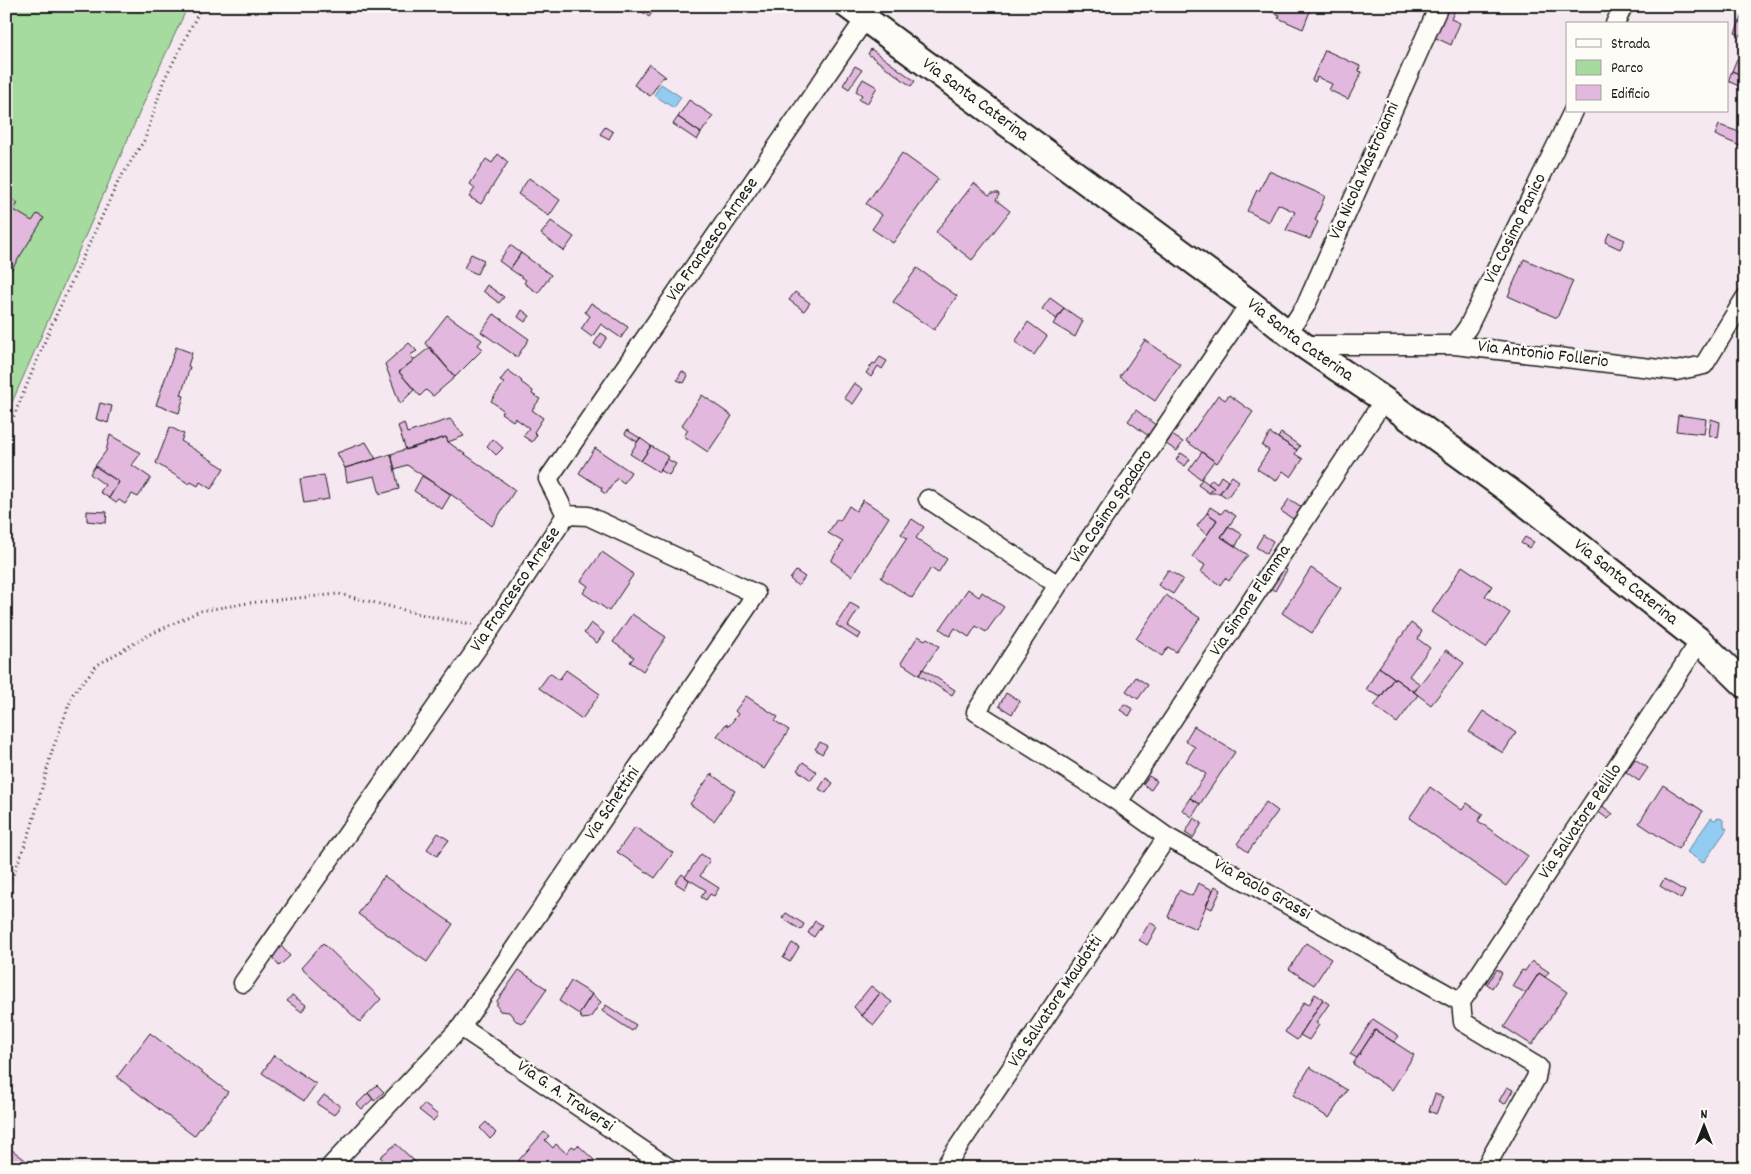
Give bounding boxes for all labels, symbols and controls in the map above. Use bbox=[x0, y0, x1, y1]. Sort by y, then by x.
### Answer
legend bbox=[1566, 22, 1728, 112]
text: Strada bbox=[1611, 34, 1651, 56]
street label: Via Santa Caterina bbox=[916, 52, 1034, 148]
text: Parco bbox=[1611, 58, 1643, 80]
text: Edificio bbox=[1611, 84, 1650, 106]
street label: Via Nicola Mastroianni bbox=[1323, 98, 1407, 244]
street label: Via Cosimo Panico bbox=[1478, 169, 1554, 289]
street label: Via Francesco Arnese bbox=[661, 173, 765, 307]
street label: Via Santa Caterina bbox=[1241, 292, 1359, 388]
street label: Via Antonio Follerio bbox=[1476, 335, 1610, 375]
street label: Via Cosimo Spadaro bbox=[1064, 445, 1160, 569]
street label: Via Francesco Arnese bbox=[465, 522, 567, 658]
street label: Via Santa Caterina bbox=[1568, 533, 1684, 632]
street label: Via Simone Flemma bbox=[1204, 540, 1298, 662]
street label: Via Salvatore Pelillo bbox=[1533, 759, 1629, 885]
street label: Via Schettini bbox=[579, 762, 647, 846]
street label: Via Paolo Grassi bbox=[1209, 853, 1315, 927]
street label: Via Salvatore Maudotti bbox=[1003, 931, 1109, 1073]
street label: Via G. A. Traversi bbox=[511, 1055, 619, 1139]
north arrow bbox=[1678, 1102, 1728, 1152]
text: N bbox=[1701, 1105, 1708, 1125]

